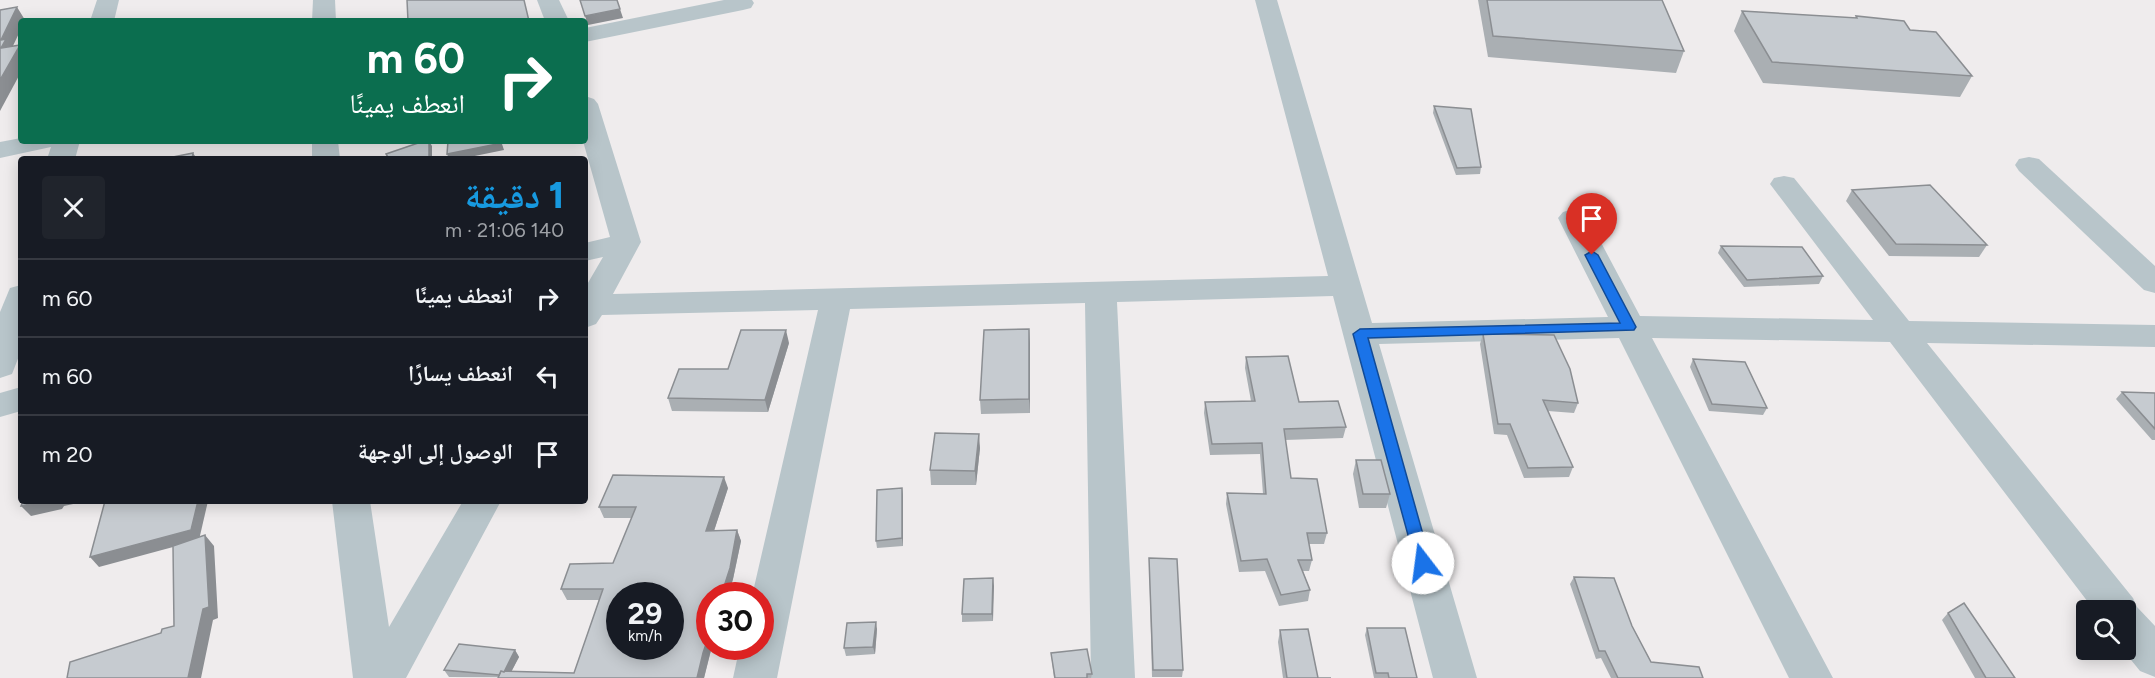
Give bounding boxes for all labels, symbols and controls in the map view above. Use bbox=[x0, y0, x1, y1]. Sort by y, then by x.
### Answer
text: 60 m bbox=[367, 33, 465, 84]
icon: right bbox=[486, 42, 564, 120]
text: انعطف يمينًا bbox=[349, 87, 465, 120]
text: 1 دقيقة bbox=[465, 174, 564, 217]
button: close bbox=[42, 176, 105, 239]
pin bbox=[1566, 193, 1617, 255]
icon: arrive bbox=[1575, 202, 1608, 235]
text: 140 m · 21:06 bbox=[445, 218, 564, 242]
text: انعطف يمينًا bbox=[414, 282, 513, 309]
icon: right bbox=[531, 282, 564, 315]
text: 60 m bbox=[42, 285, 93, 312]
text: انعطف يسارًا bbox=[408, 360, 513, 387]
icon: left bbox=[531, 360, 564, 393]
text: 60 m bbox=[42, 363, 93, 390]
text: الوصول إلى الوجهة bbox=[358, 438, 513, 465]
icon: arrive bbox=[531, 438, 564, 471]
text: 20 m bbox=[42, 441, 93, 468]
position arrow bbox=[1391, 531, 1455, 595]
speed limit sign: 30 bbox=[696, 582, 774, 660]
text: 29 bbox=[628, 595, 662, 632]
map controls bbox=[2076, 600, 2136, 660]
button: search bbox=[2076, 600, 2136, 660]
text: km/h bbox=[628, 627, 662, 645]

